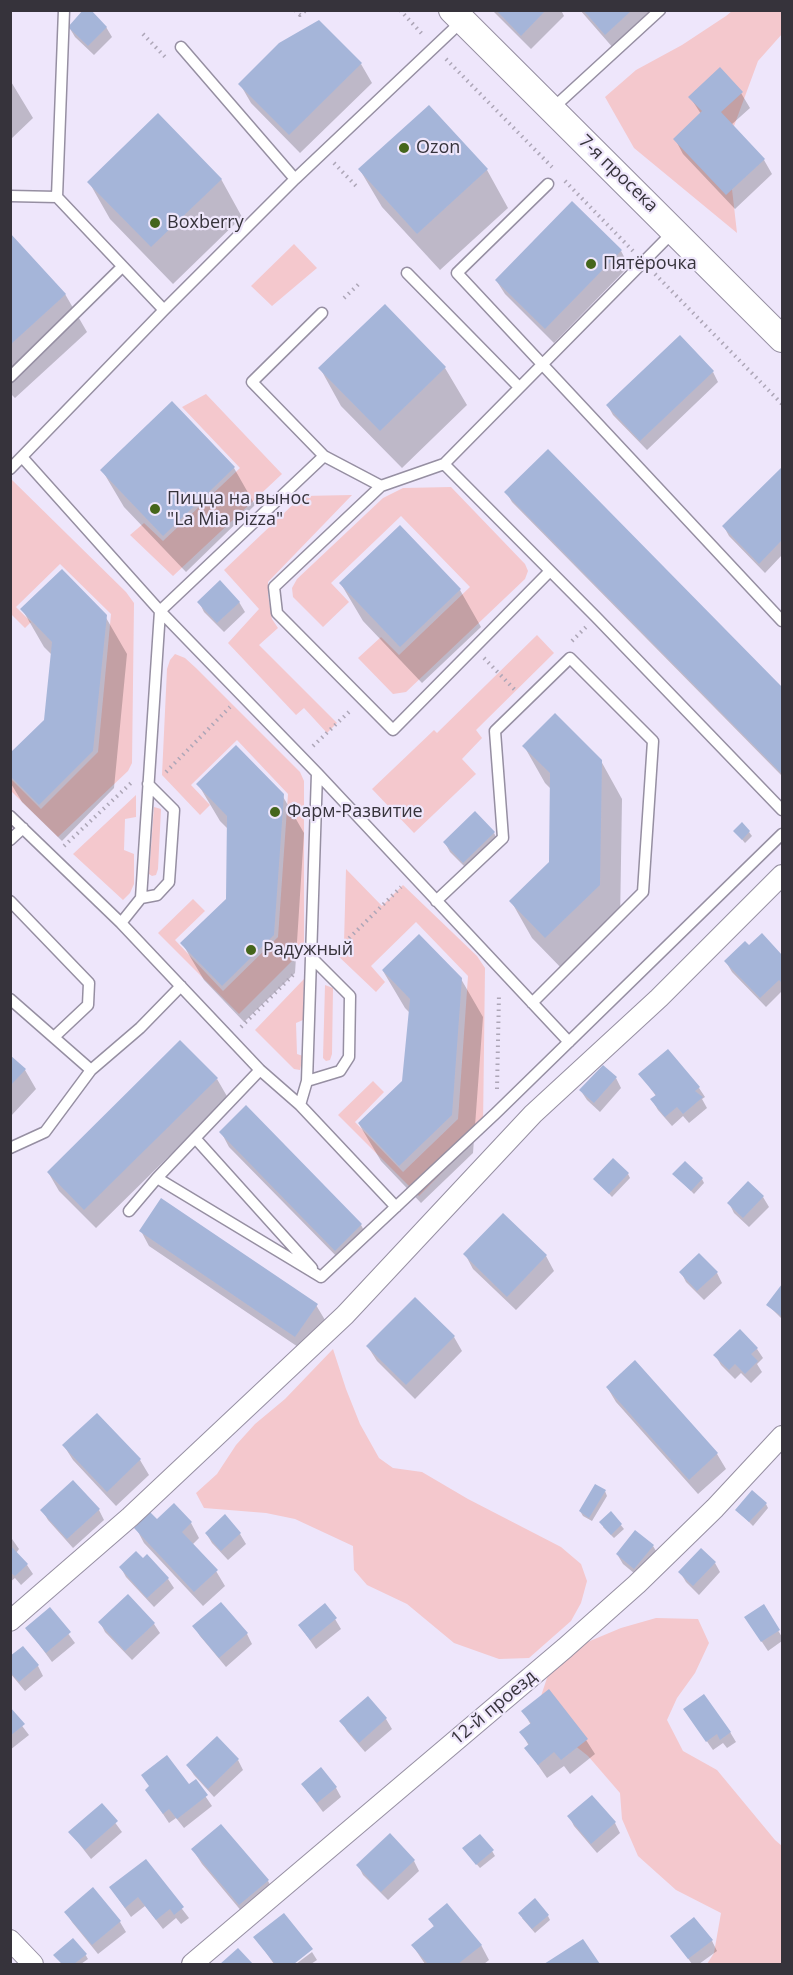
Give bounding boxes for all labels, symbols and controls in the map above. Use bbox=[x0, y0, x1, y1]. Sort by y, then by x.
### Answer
street label: 7-я просека bbox=[574, 131, 662, 217]
place label: Ozon bbox=[416, 137, 460, 159]
marker: Ozon bbox=[397, 141, 411, 155]
place label: Boxberry bbox=[167, 212, 244, 234]
marker: Boxberry bbox=[148, 216, 162, 230]
place label: Пятёрочка bbox=[603, 253, 697, 275]
marker: Пятёрочка bbox=[584, 257, 598, 271]
place label: Пицца на вынос "La Mia Pizza" bbox=[167, 488, 310, 530]
marker: Пицца на вынос "La Mia Pizza" bbox=[148, 502, 162, 516]
place label: Фарм-Развитие bbox=[287, 801, 423, 823]
marker: Фарм-Развитие bbox=[268, 805, 282, 819]
place label: Радужный bbox=[263, 939, 353, 961]
marker: Радужный bbox=[244, 943, 258, 957]
street label: 12-й проезд bbox=[447, 1666, 541, 1750]

